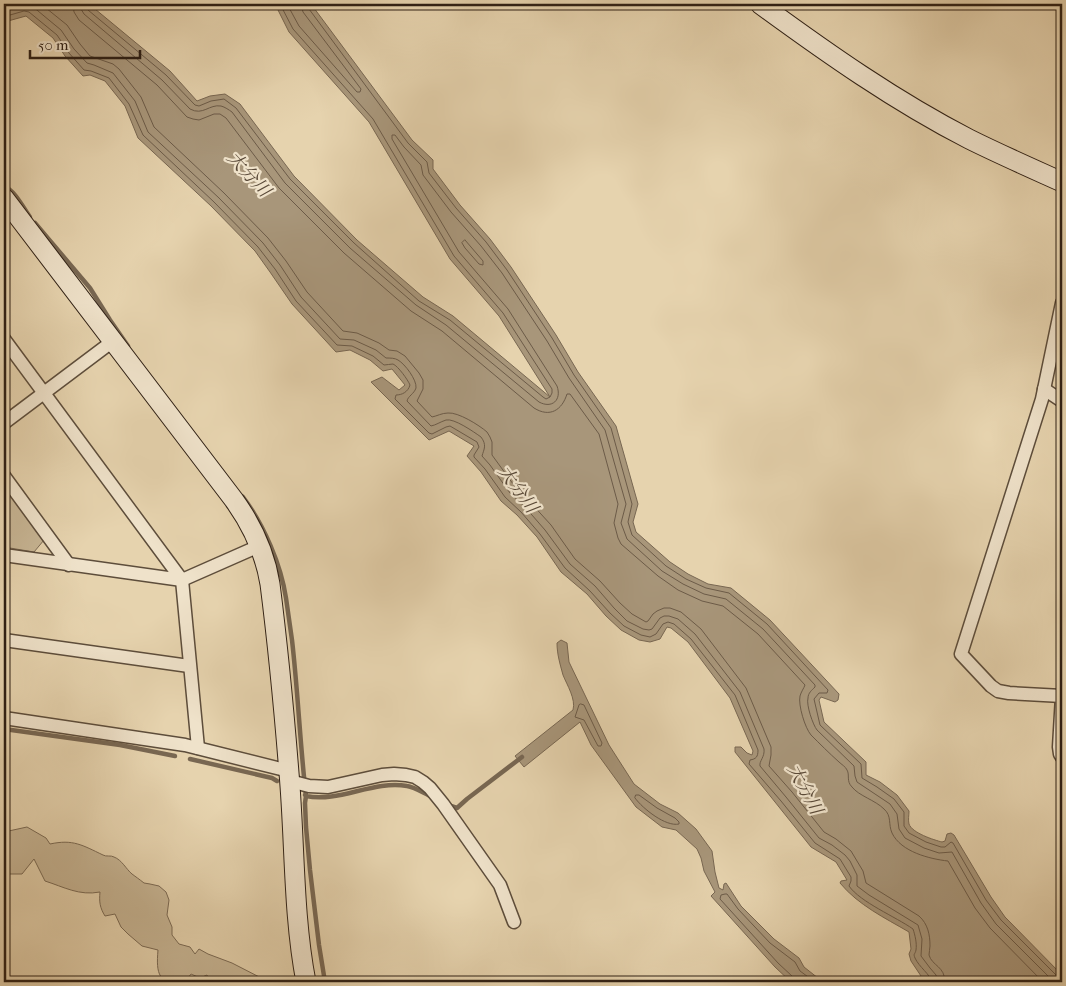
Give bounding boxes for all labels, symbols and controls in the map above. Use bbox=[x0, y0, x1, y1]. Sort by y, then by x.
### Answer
scale bar bbox=[30, 28, 140, 60]
text: 50 m bbox=[38, 36, 69, 54]
water label: 大分川 bbox=[223, 147, 276, 203]
water label: 大分川 bbox=[493, 461, 543, 519]
water label: 大分川 bbox=[783, 760, 827, 820]

